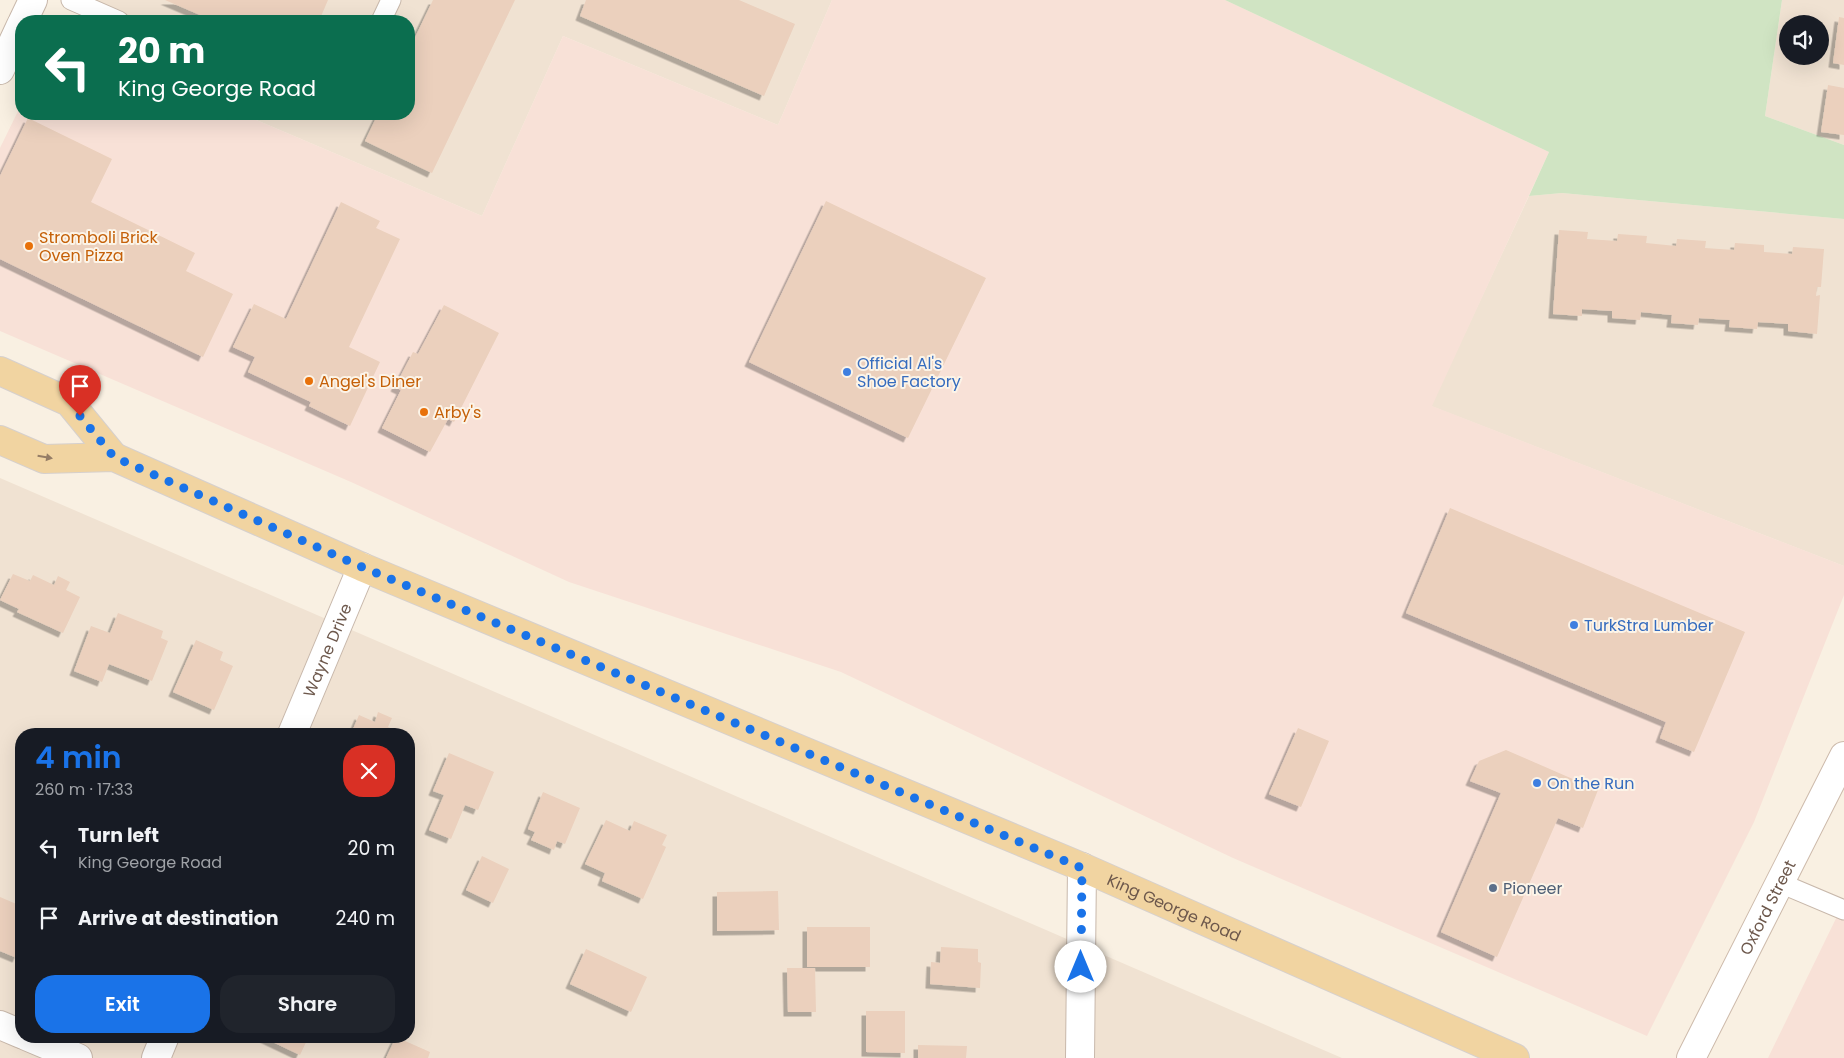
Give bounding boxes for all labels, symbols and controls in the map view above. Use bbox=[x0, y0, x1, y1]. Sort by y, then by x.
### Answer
map controls bbox=[1779, 15, 1829, 65]
button: sound bbox=[1779, 15, 1829, 65]
text: 20 m bbox=[118, 26, 205, 75]
icon: left bbox=[35, 35, 100, 100]
text: King George Road bbox=[118, 73, 316, 104]
place label: Stromboli Brick Oven Pizza bbox=[39, 226, 159, 267]
marker: Stromboli Brick Oven Pizza bbox=[23, 240, 35, 252]
place label: Official Al's Shoe Factory bbox=[857, 352, 961, 393]
pin bbox=[59, 365, 101, 416]
marker: Official Al's Shoe Factory bbox=[841, 366, 853, 378]
place label: Angel's Diner bbox=[319, 370, 421, 393]
icon: arrive bbox=[66, 372, 94, 400]
marker: Angel's Diner bbox=[303, 375, 315, 387]
place label: Arby's bbox=[434, 401, 481, 424]
marker: Arby's bbox=[418, 406, 430, 418]
one-way arrow bbox=[38, 454, 54, 462]
street label: Wayne Drive bbox=[297, 599, 357, 701]
place label: TurkStra Lumber bbox=[1584, 614, 1714, 637]
marker: TurkStra Lumber bbox=[1568, 619, 1580, 631]
text: 4 min bbox=[35, 736, 122, 779]
button: close bbox=[343, 745, 395, 797]
place label: On the Run bbox=[1547, 772, 1635, 795]
marker: On the Run bbox=[1531, 777, 1543, 789]
text: 260 m · 17:33 bbox=[35, 778, 133, 801]
text: Turn left bbox=[78, 822, 159, 849]
icon: left bbox=[35, 834, 63, 862]
text: 20 m bbox=[347, 835, 395, 862]
text: King George Road bbox=[78, 851, 222, 874]
street label: Oxford Street bbox=[1734, 856, 1801, 959]
street label: King George Road bbox=[1104, 868, 1245, 947]
place label: Pioneer bbox=[1503, 877, 1563, 900]
marker: Pioneer bbox=[1487, 882, 1499, 894]
icon: arrive bbox=[35, 904, 63, 932]
text: Arrive at destination bbox=[78, 905, 279, 932]
text: 240 m bbox=[336, 905, 395, 932]
position arrow bbox=[1054, 940, 1106, 992]
button: Exit bbox=[35, 975, 210, 1033]
button: Share bbox=[220, 975, 395, 1033]

